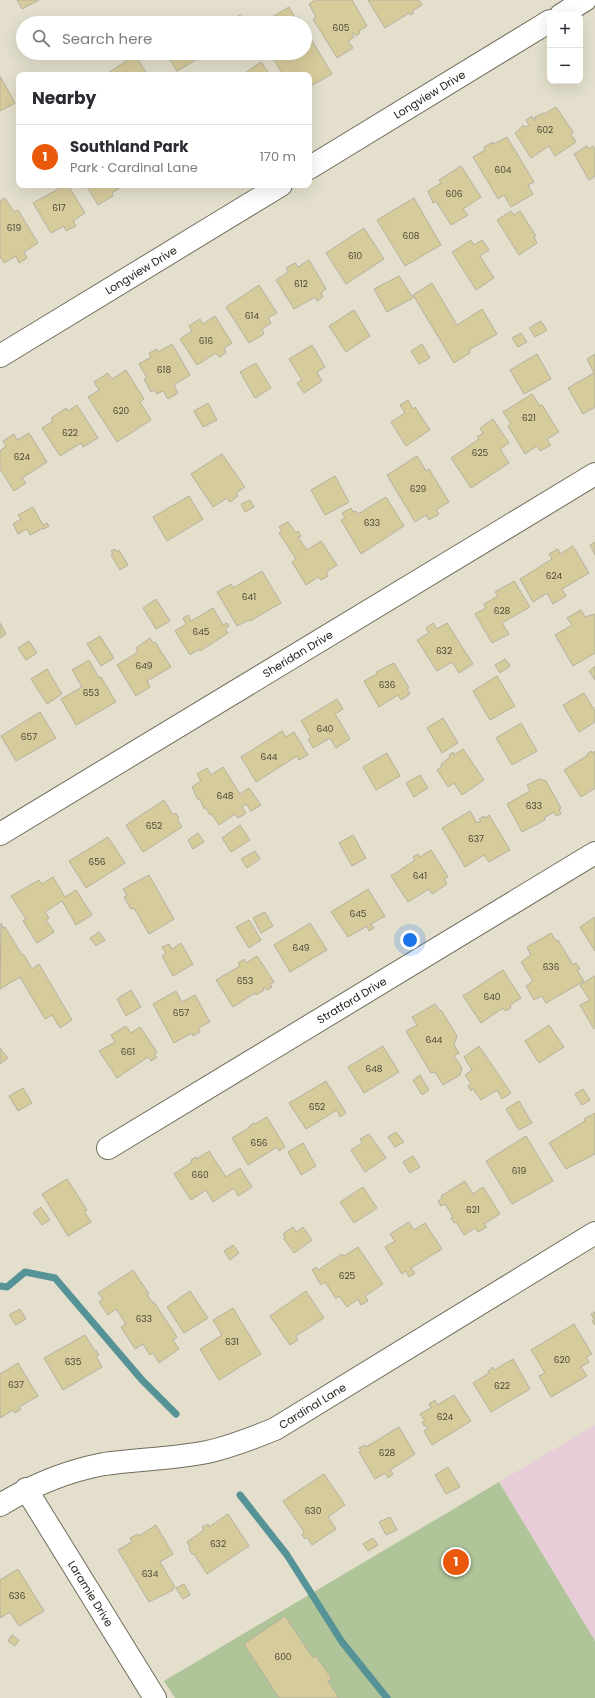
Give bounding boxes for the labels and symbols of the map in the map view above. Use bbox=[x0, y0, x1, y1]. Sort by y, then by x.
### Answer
house number: 605 bbox=[332, 22, 350, 34]
street label: Longview Drive bbox=[390, 66, 469, 123]
house number: 602 bbox=[537, 124, 553, 136]
house number: 604 bbox=[494, 164, 512, 176]
house number: 606 bbox=[445, 188, 463, 200]
house number: 617 bbox=[52, 202, 66, 214]
house number: 619 bbox=[7, 222, 21, 234]
house number: 608 bbox=[402, 230, 420, 242]
street label: Longview Drive bbox=[102, 242, 180, 298]
house number: 610 bbox=[348, 250, 362, 262]
house number: 612 bbox=[294, 278, 308, 290]
house number: 614 bbox=[245, 310, 259, 322]
house number: 616 bbox=[199, 335, 213, 347]
house number: 618 bbox=[157, 364, 171, 376]
house number: 620 bbox=[113, 405, 130, 417]
house number: 621 bbox=[522, 412, 536, 424]
house number: 622 bbox=[62, 427, 78, 439]
house number: 625 bbox=[472, 447, 489, 459]
house number: 624 bbox=[14, 451, 31, 463]
house number: 629 bbox=[410, 483, 427, 495]
house number: 633 bbox=[364, 517, 380, 529]
house number: 624 bbox=[546, 570, 563, 582]
house number: 641 bbox=[242, 591, 256, 603]
house number: 628 bbox=[494, 605, 511, 617]
house number: 645 bbox=[192, 626, 210, 638]
street label: Sheridan Drive bbox=[260, 626, 336, 681]
house number: 632 bbox=[436, 645, 452, 657]
house number: 649 bbox=[135, 660, 153, 672]
house number: 636 bbox=[379, 679, 396, 691]
house number: 653 bbox=[83, 687, 99, 699]
house number: 640 bbox=[316, 723, 334, 735]
house number: 657 bbox=[21, 731, 37, 743]
house number: 644 bbox=[260, 751, 278, 763]
house number: 648 bbox=[216, 790, 234, 802]
house number: 633 bbox=[526, 800, 542, 812]
house number: 652 bbox=[146, 820, 162, 832]
house number: 637 bbox=[468, 833, 484, 845]
house number: 656 bbox=[88, 856, 106, 868]
house number: 641 bbox=[413, 870, 427, 882]
house number: 645 bbox=[349, 908, 367, 920]
your location bbox=[400, 930, 420, 950]
house number: 649 bbox=[292, 942, 310, 954]
house number: 636 bbox=[543, 961, 560, 973]
street label: Stratford Drive bbox=[314, 973, 390, 1028]
house number: 653 bbox=[237, 975, 253, 987]
house number: 640 bbox=[483, 991, 501, 1003]
house number: 657 bbox=[173, 1007, 189, 1019]
house number: 644 bbox=[425, 1034, 443, 1046]
house number: 661 bbox=[121, 1046, 135, 1058]
house number: 648 bbox=[365, 1063, 383, 1075]
house number: 652 bbox=[309, 1101, 325, 1113]
house number: 656 bbox=[250, 1137, 268, 1149]
house number: 619 bbox=[512, 1165, 526, 1177]
house number: 660 bbox=[191, 1169, 209, 1181]
house number: 621 bbox=[466, 1204, 480, 1216]
house number: 625 bbox=[339, 1270, 356, 1282]
house number: 633 bbox=[136, 1313, 152, 1325]
house number: 631 bbox=[225, 1336, 239, 1348]
house number: 620 bbox=[554, 1354, 571, 1366]
house number: 635 bbox=[65, 1356, 82, 1368]
house number: 637 bbox=[8, 1379, 24, 1391]
street label: Cardinal Lane bbox=[276, 1379, 349, 1433]
house number: 622 bbox=[494, 1380, 510, 1392]
house number: 624 bbox=[437, 1411, 454, 1423]
house number: 628 bbox=[379, 1447, 396, 1459]
house number: 630 bbox=[305, 1505, 322, 1517]
house number: 632 bbox=[210, 1538, 226, 1550]
pin: 1 bbox=[443, 1547, 469, 1577]
street label: Laramie Drive bbox=[64, 1557, 117, 1630]
house number: 634 bbox=[142, 1568, 159, 1580]
house number: 636 bbox=[9, 1590, 26, 1602]
house number: 600 bbox=[274, 1651, 292, 1663]

